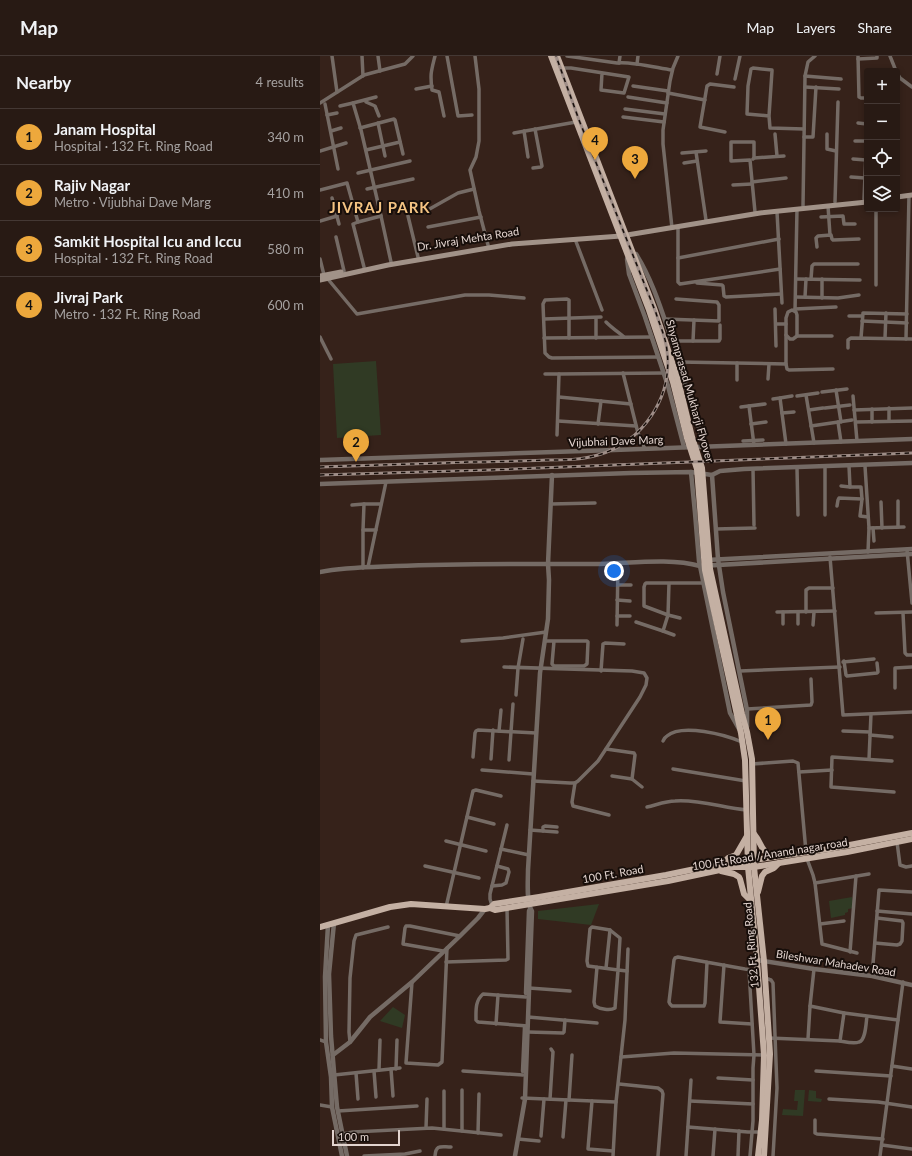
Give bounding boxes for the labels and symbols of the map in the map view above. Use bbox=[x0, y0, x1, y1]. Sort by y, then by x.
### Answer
pin: 4 bbox=[582, 127, 608, 160]
pin: 3 bbox=[622, 146, 648, 179]
district label: JIVRAJ PARK bbox=[329, 198, 431, 216]
street label: Dr. Jivraj Mehta Road bbox=[416, 224, 520, 253]
street label: Shyamprasad Mukharji Flyover bbox=[664, 318, 717, 464]
pin: 2 bbox=[343, 429, 369, 462]
street label: Vijubhai Dave Marg bbox=[568, 432, 664, 449]
your location bbox=[604, 561, 624, 581]
pin: 1 bbox=[755, 707, 781, 740]
street label: 100 Ft. Road / Anand nagar road bbox=[691, 835, 849, 872]
street label: 100 Ft. Road bbox=[581, 862, 644, 885]
street label: 132 Ft. Ring Road bbox=[740, 902, 761, 988]
street label: Bileshwar Mahadev Road bbox=[775, 947, 897, 978]
scale bar bbox=[332, 1128, 400, 1147]

